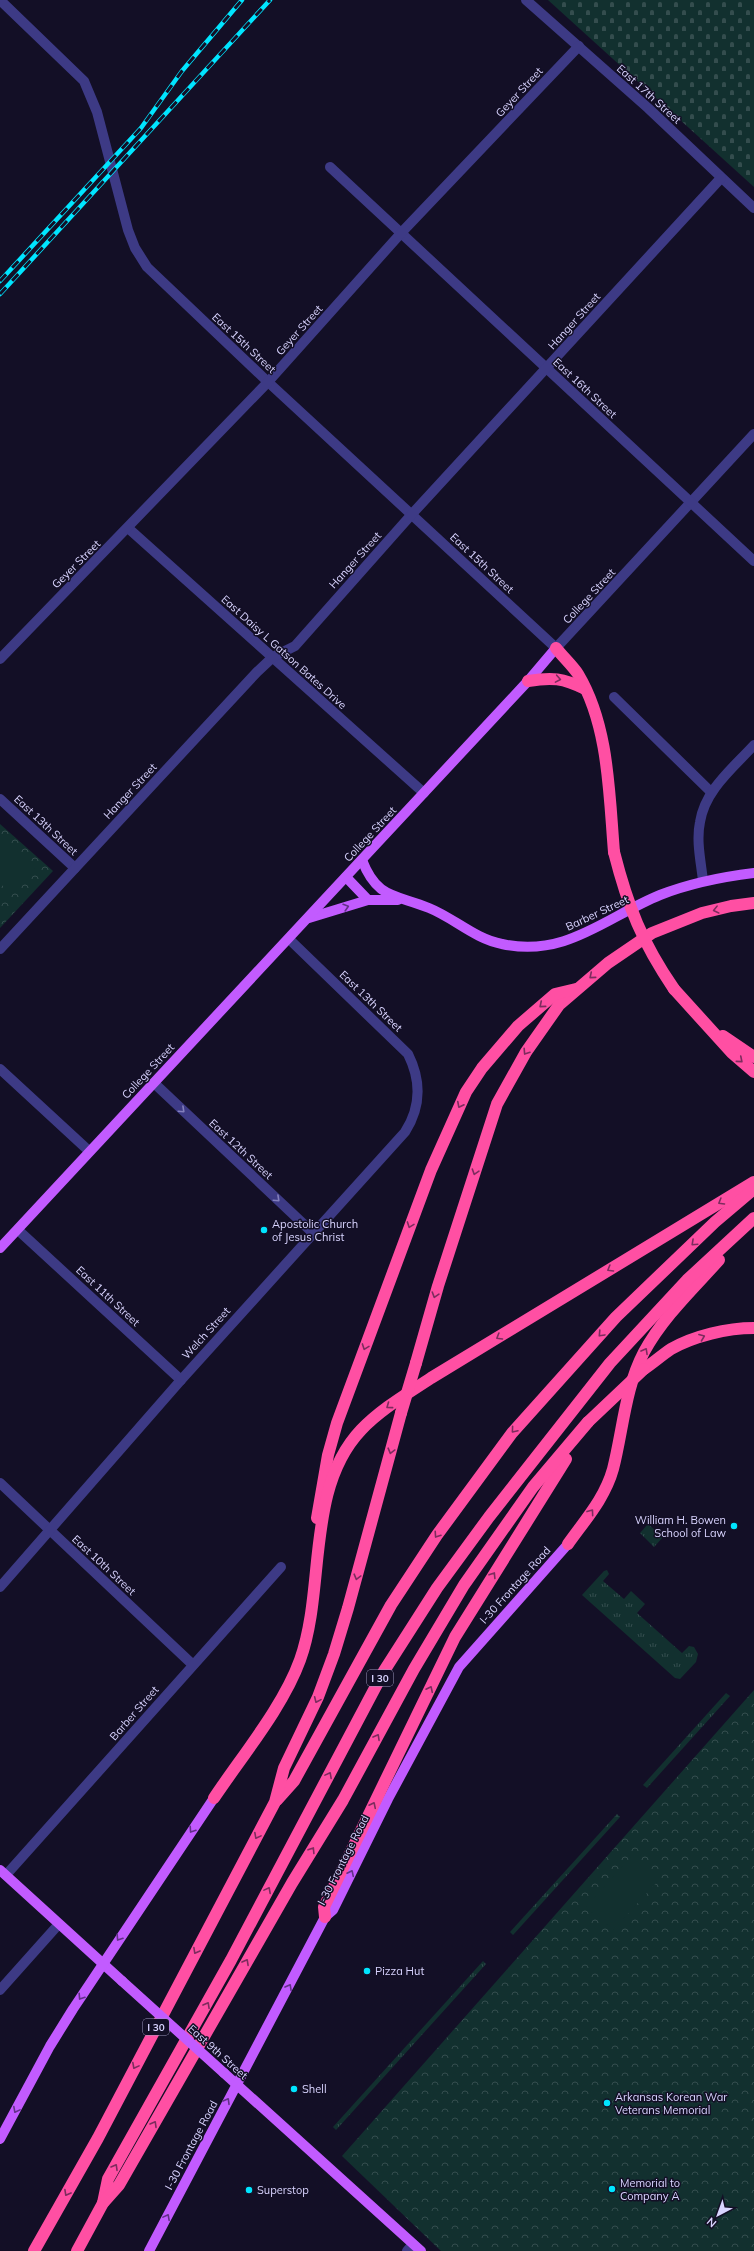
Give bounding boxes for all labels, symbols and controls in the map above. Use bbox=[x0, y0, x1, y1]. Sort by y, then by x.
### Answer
street label: East 17th Street bbox=[614, 61, 684, 127]
street label: Geyer Street bbox=[492, 64, 546, 120]
street label: Hanger Street bbox=[545, 290, 603, 352]
street label: Geyer Street bbox=[273, 302, 325, 358]
street label: East 15th Street bbox=[209, 310, 279, 376]
street label: East 16th Street bbox=[550, 355, 620, 421]
street label: Hanger Street bbox=[326, 529, 384, 591]
street label: East 15th Street bbox=[447, 530, 517, 596]
street label: Geyer Street bbox=[49, 537, 103, 591]
street label: College Street bbox=[560, 565, 618, 627]
street label: East Daisy L Gatson Bates Drive bbox=[218, 592, 350, 712]
one-way arrow bbox=[554, 674, 561, 683]
street label: Hanger Street bbox=[101, 760, 160, 822]
street label: East 13th Street bbox=[11, 792, 81, 858]
street label: College Street bbox=[341, 803, 399, 865]
street label: Barber Street bbox=[563, 892, 631, 934]
one-way arrow bbox=[342, 903, 349, 912]
one-way arrow bbox=[712, 905, 719, 913]
street label: East 13th Street bbox=[337, 968, 405, 1035]
one-way arrow bbox=[589, 972, 597, 979]
one-way arrow bbox=[539, 1001, 546, 1008]
street label: College Street bbox=[119, 1040, 177, 1102]
one-way arrow bbox=[523, 1048, 530, 1055]
one-way arrow bbox=[735, 1056, 743, 1063]
one-way arrow bbox=[457, 1101, 465, 1108]
one-way arrow bbox=[177, 1105, 185, 1113]
street label: East 12th Street bbox=[206, 1116, 276, 1182]
one-way arrow bbox=[471, 1168, 480, 1175]
one-way arrow bbox=[272, 1194, 280, 1202]
one-way arrow bbox=[718, 1197, 725, 1205]
place label: Apostolic Church of Jesus Christ bbox=[272, 1217, 358, 1244]
one-way arrow bbox=[407, 1222, 415, 1229]
marker: Apostolic Church of Jesus Christ bbox=[259, 1225, 269, 1235]
one-way arrow bbox=[691, 1238, 699, 1246]
street label: East 11th Street bbox=[73, 1263, 143, 1329]
one-way arrow bbox=[607, 1265, 614, 1272]
one-way arrow bbox=[431, 1292, 440, 1299]
street label: Welch Street bbox=[179, 1304, 233, 1362]
one-way arrow bbox=[598, 1329, 606, 1337]
one-way arrow bbox=[496, 1332, 503, 1339]
one-way arrow bbox=[698, 1334, 705, 1342]
one-way arrow bbox=[362, 1344, 370, 1351]
one-way arrow bbox=[641, 1348, 648, 1355]
one-way arrow bbox=[386, 1401, 393, 1408]
one-way arrow bbox=[512, 1426, 519, 1433]
one-way arrow bbox=[387, 1447, 396, 1454]
one-way arrow bbox=[586, 1510, 593, 1517]
place label: William H. Bowen School of Law bbox=[635, 1513, 726, 1540]
marker: William H. Bowen School of Law bbox=[729, 1521, 739, 1531]
one-way arrow bbox=[434, 1531, 442, 1538]
street label: East 10th Street bbox=[69, 1532, 139, 1598]
street label: I-30 Frontage Road bbox=[477, 1543, 553, 1627]
one-way arrow bbox=[489, 1572, 496, 1579]
one-way arrow bbox=[353, 1573, 362, 1580]
road number: I 30 bbox=[367, 1670, 393, 1686]
street label: Barber Street bbox=[106, 1683, 162, 1743]
one-way arrow bbox=[425, 1685, 433, 1693]
one-way arrow bbox=[314, 1696, 322, 1704]
one-way arrow bbox=[372, 1734, 379, 1742]
one-way arrow bbox=[324, 1772, 332, 1779]
one-way arrow bbox=[368, 1802, 376, 1810]
street label: I-30 Frontage Road bbox=[314, 1813, 372, 1907]
one-way arrow bbox=[190, 1826, 197, 1833]
one-way arrow bbox=[254, 1832, 262, 1840]
one-way arrow bbox=[307, 1847, 315, 1854]
one-way arrow bbox=[346, 1870, 354, 1878]
one-way arrow bbox=[263, 1887, 271, 1894]
one-way arrow bbox=[117, 1934, 124, 1941]
one-way arrow bbox=[193, 1947, 200, 1954]
one-way arrow bbox=[242, 1959, 249, 1966]
place label: Pizza Hut bbox=[375, 1964, 424, 1978]
marker: Pizza Hut bbox=[362, 1966, 372, 1976]
one-way arrow bbox=[284, 1984, 292, 1991]
one-way arrow bbox=[78, 1993, 86, 2000]
one-way arrow bbox=[202, 2001, 209, 2009]
road number: I 30 bbox=[143, 2019, 169, 2035]
street label: East 9th Street bbox=[185, 2022, 251, 2082]
one-way arrow bbox=[133, 2062, 140, 2070]
place label: Shell bbox=[302, 2082, 327, 2096]
marker: Shell bbox=[289, 2084, 299, 2094]
place label: Arkansas Korean War Veterans Memorial bbox=[615, 2090, 727, 2117]
street label: I-30 Frontage Road bbox=[162, 2098, 220, 2192]
one-way arrow bbox=[223, 2098, 230, 2105]
marker: Arkansas Korean War Veterans Memorial bbox=[602, 2098, 612, 2108]
one-way arrow bbox=[13, 2106, 21, 2113]
one-way arrow bbox=[150, 2121, 157, 2128]
one-way arrow bbox=[111, 2164, 118, 2171]
place label: Memorial to Company A bbox=[620, 2176, 680, 2203]
place label: Superstop bbox=[257, 2183, 309, 2197]
marker: Memorial to Company A bbox=[607, 2184, 617, 2194]
marker: Superstop bbox=[244, 2185, 254, 2195]
one-way arrow bbox=[65, 2189, 72, 2196]
north arrow bbox=[698, 2195, 738, 2235]
one-way arrow bbox=[162, 2213, 170, 2221]
text: N bbox=[704, 2215, 719, 2231]

